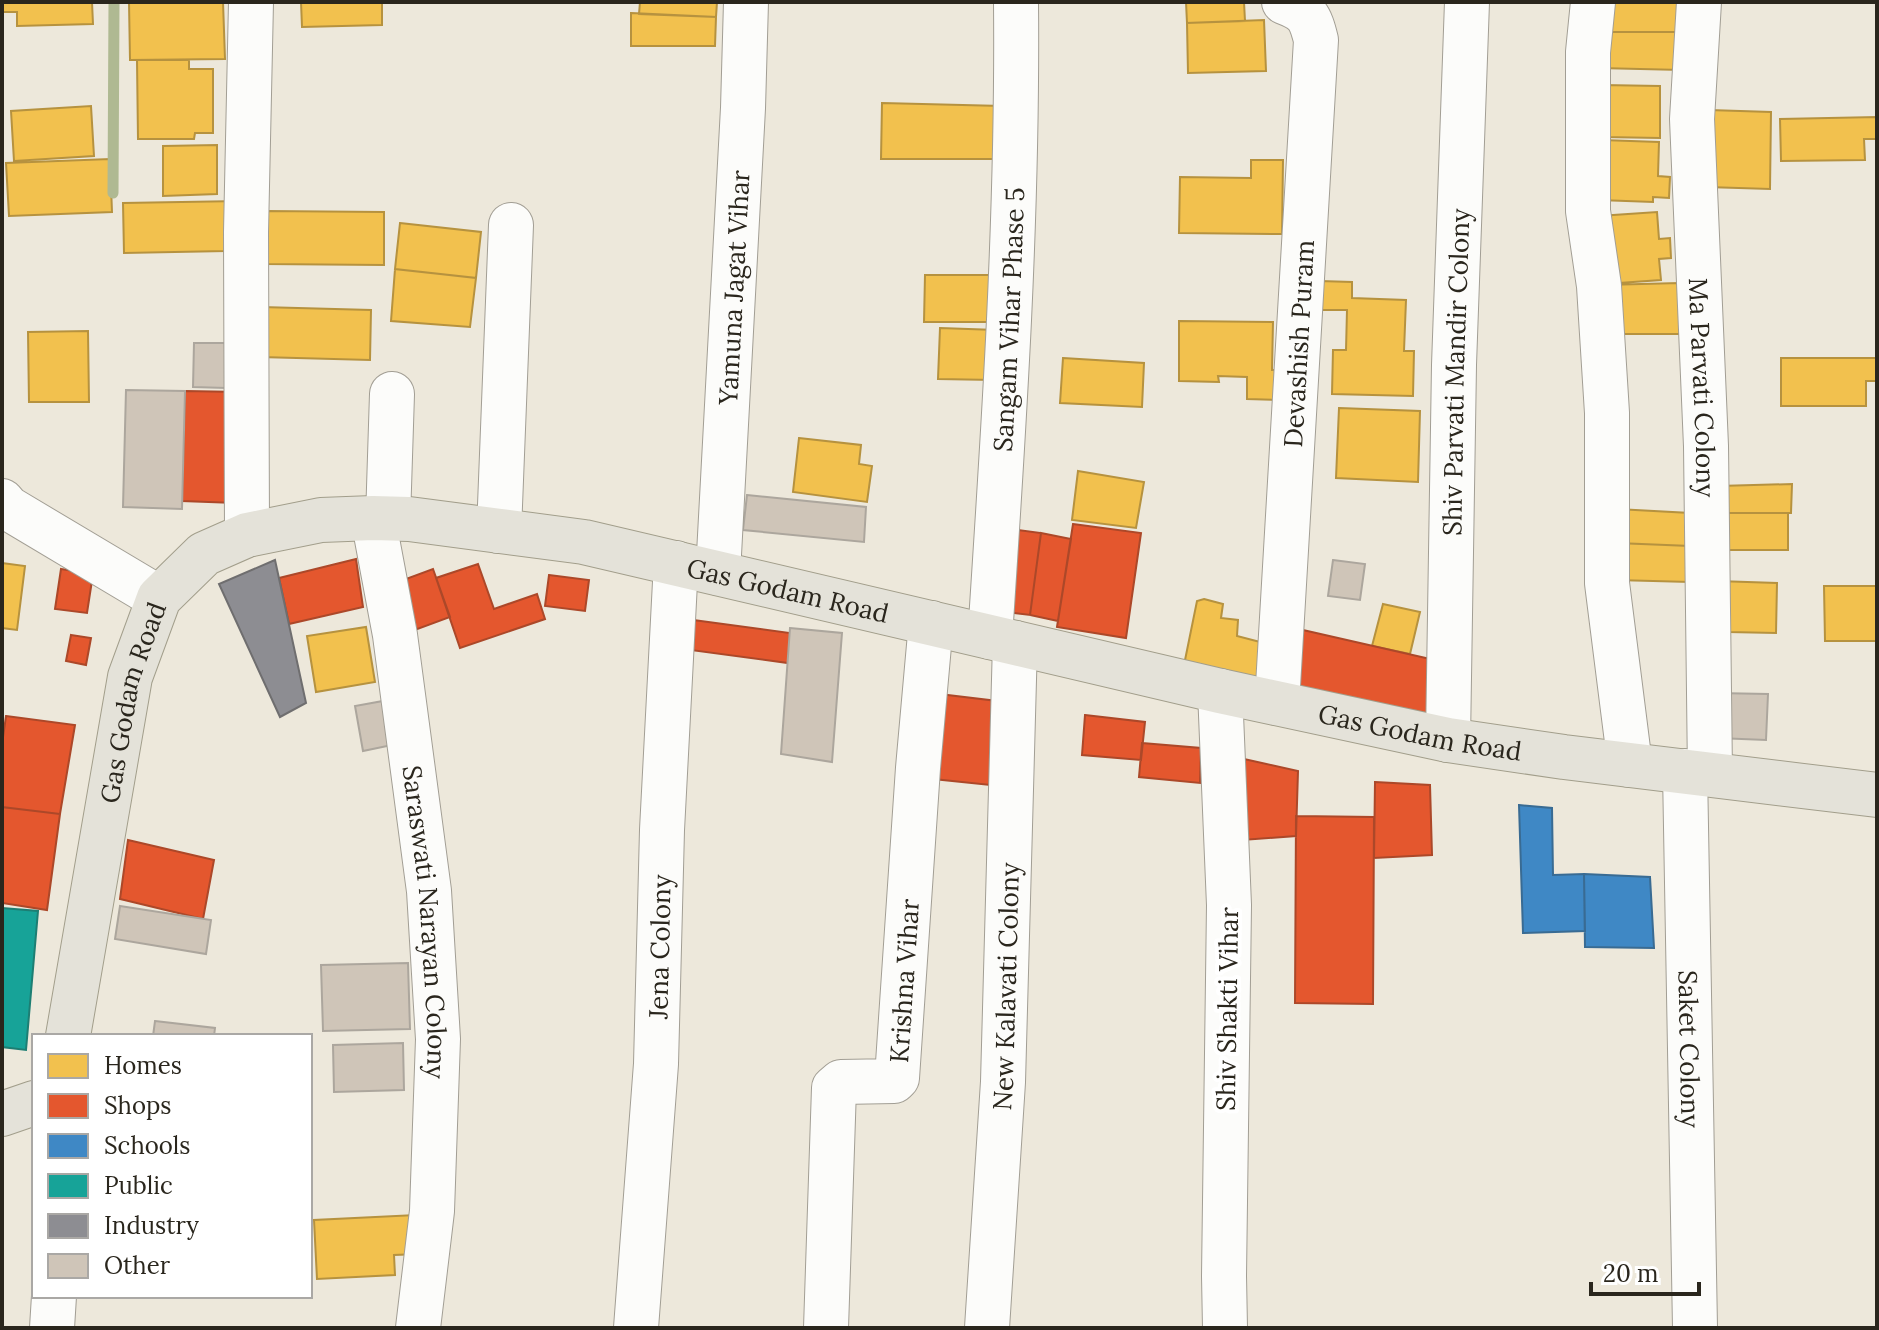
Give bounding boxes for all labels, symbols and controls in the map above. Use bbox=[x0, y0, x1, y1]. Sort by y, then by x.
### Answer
street label: Yamuna Jagat Vihar bbox=[711, 169, 756, 407]
street label: Sangam Vihar Phase 5 bbox=[985, 187, 1031, 453]
street label: Shiv Parvati Mandir Colony bbox=[1435, 208, 1476, 536]
street label: Devashish Puram bbox=[1276, 239, 1321, 448]
street label: Ma Parvati Colony bbox=[1682, 277, 1723, 498]
street label: Gas Godam Road bbox=[684, 550, 892, 629]
street label: Gas Godam Road bbox=[92, 597, 173, 806]
street label: Gas Godam Road bbox=[1315, 696, 1524, 767]
street label: Saraswati Narayan Colony bbox=[396, 763, 455, 1080]
street label: New Kalavati Colony bbox=[985, 862, 1025, 1112]
street label: Jena Colony bbox=[641, 874, 677, 1020]
street label: Krishna Vihar bbox=[882, 897, 926, 1064]
street label: Shiv Shakti Vihar bbox=[1209, 906, 1245, 1111]
street label: Saket Colony bbox=[1672, 970, 1708, 1128]
legend bbox=[32, 1034, 312, 1298]
text: Homes bbox=[104, 1050, 182, 1081]
text: Shops bbox=[104, 1090, 171, 1121]
text: Schools bbox=[104, 1130, 190, 1161]
text: Public bbox=[104, 1170, 173, 1201]
text: Industry bbox=[104, 1210, 199, 1241]
scale bar bbox=[1591, 1246, 1699, 1296]
text: Other bbox=[104, 1250, 171, 1281]
text: 20 m bbox=[1603, 1258, 1659, 1289]

